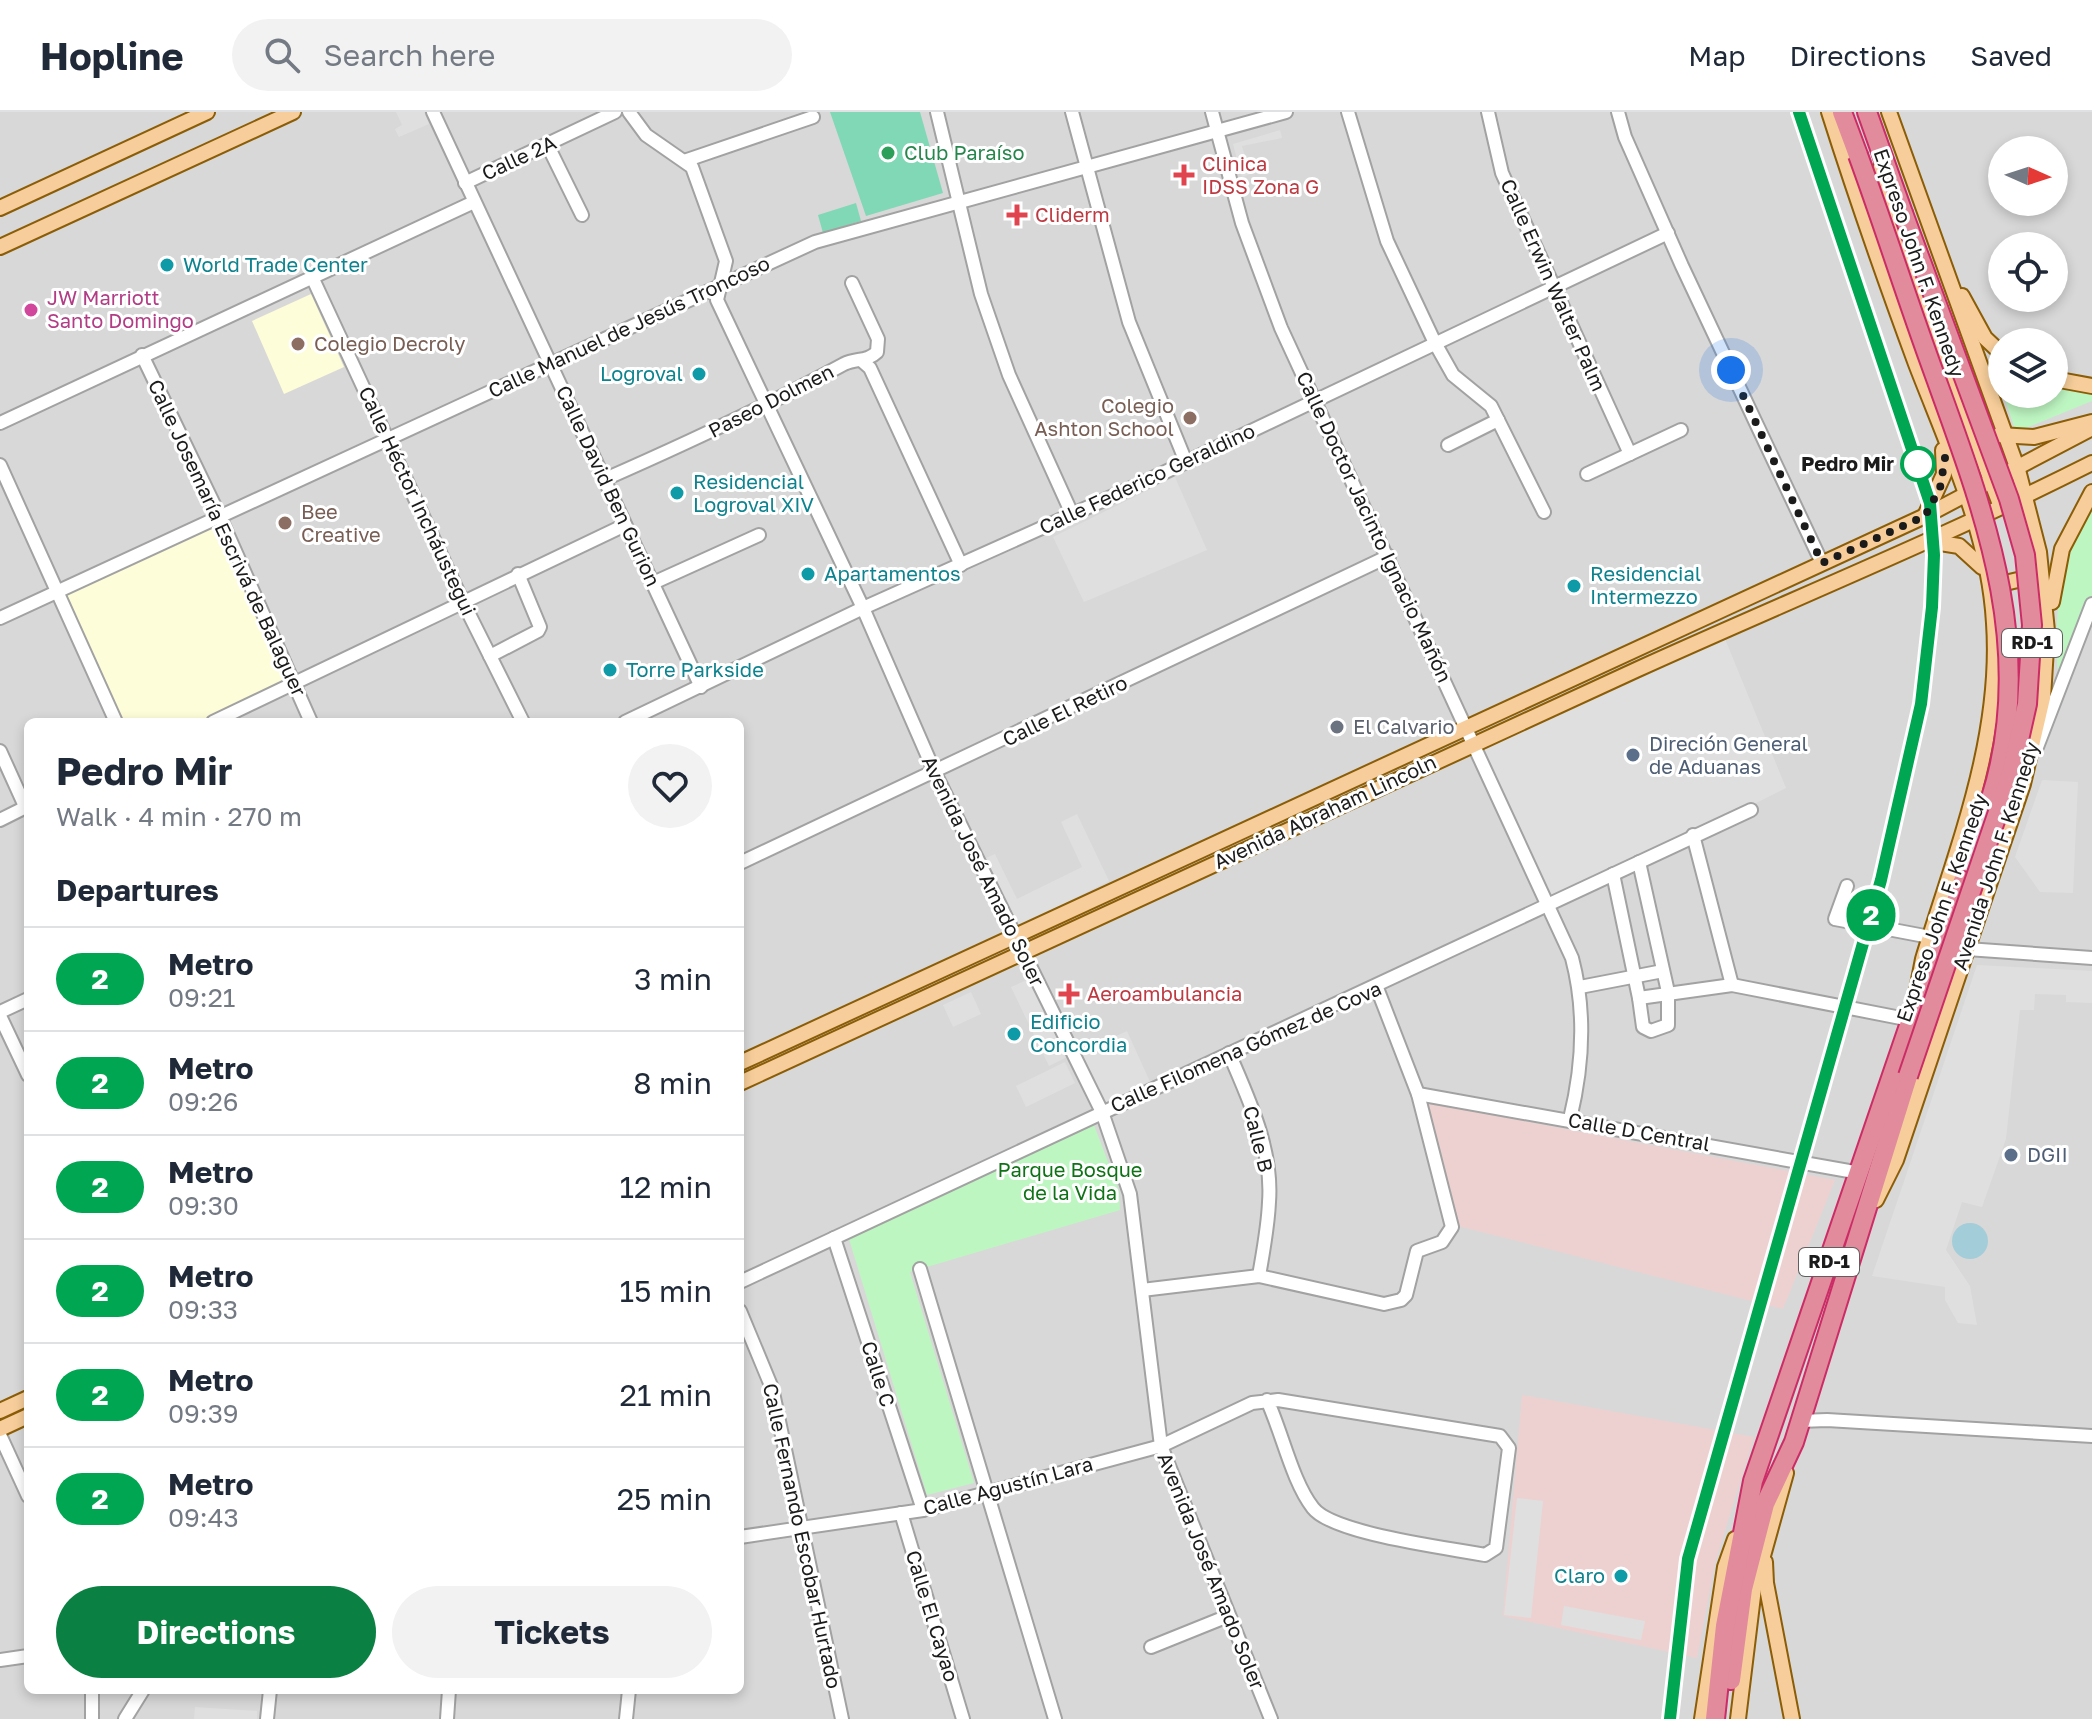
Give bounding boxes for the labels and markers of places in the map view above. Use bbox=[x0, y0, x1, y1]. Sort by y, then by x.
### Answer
place label: Club Paraíso bbox=[904, 140, 1024, 164]
marker: Club Paraíso bbox=[879, 144, 897, 162]
place label: Clinica IDSS Zona G bbox=[1202, 151, 1319, 198]
marker: Clinica IDSS Zona G bbox=[1173, 164, 1195, 186]
place label: Cliderm bbox=[1035, 202, 1110, 226]
marker: Cliderm bbox=[1006, 204, 1028, 226]
place label: World Trade Center bbox=[183, 252, 368, 276]
marker: World Trade Center bbox=[158, 256, 176, 274]
place label: JW Marriott Santo Domingo bbox=[47, 285, 194, 332]
marker: JW Marriott Santo Domingo bbox=[22, 301, 40, 319]
place label: Colegio Decroly bbox=[314, 331, 465, 355]
marker: Colegio Decroly bbox=[289, 335, 307, 353]
place label: Logroval bbox=[600, 361, 683, 385]
marker: Logroval bbox=[690, 365, 708, 383]
place label: Colegio Ashton School bbox=[1034, 393, 1174, 440]
marker: Colegio Ashton School bbox=[1181, 409, 1199, 427]
marker: Pedro Mir bbox=[1901, 447, 1935, 481]
place label: Pedro Mir bbox=[1801, 451, 1894, 475]
place label: Residencial Logroval XIV bbox=[693, 469, 814, 516]
marker: Residencial Logroval XIV bbox=[668, 484, 686, 502]
place label: Bee Creative bbox=[301, 499, 381, 546]
marker: Bee Creative bbox=[276, 514, 294, 532]
place label: Apartamentos bbox=[824, 561, 961, 585]
place label: Residencial Intermezzo bbox=[1590, 561, 1701, 608]
marker: Apartamentos bbox=[799, 565, 817, 583]
marker: Residencial Intermezzo bbox=[1565, 577, 1583, 595]
place label: Torre Parkside bbox=[626, 657, 764, 681]
marker: Torre Parkside bbox=[601, 661, 619, 679]
place label: El Calvario bbox=[1353, 714, 1455, 738]
marker: El Calvario bbox=[1328, 718, 1346, 736]
place label: Direción General de Aduanas bbox=[1649, 731, 1808, 778]
marker: Direción General de Aduanas bbox=[1624, 746, 1642, 764]
place label: Aeroambulancia bbox=[1087, 981, 1242, 1005]
marker: Aeroambulancia bbox=[1058, 983, 1080, 1005]
place label: Edificio Concordia bbox=[1030, 1009, 1127, 1056]
marker: Edificio Concordia bbox=[1005, 1025, 1023, 1043]
place label: DGII bbox=[2027, 1142, 2068, 1166]
marker: DGII bbox=[2002, 1146, 2020, 1164]
place label: Claro bbox=[1554, 1563, 1605, 1587]
marker: Claro bbox=[1612, 1567, 1630, 1585]

